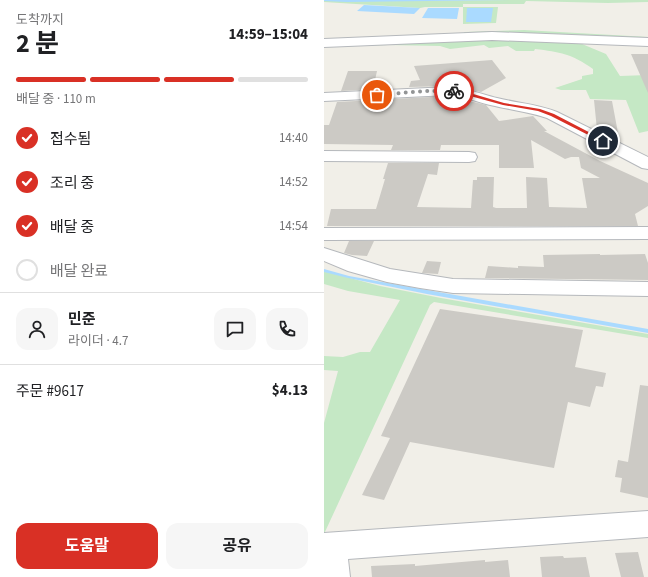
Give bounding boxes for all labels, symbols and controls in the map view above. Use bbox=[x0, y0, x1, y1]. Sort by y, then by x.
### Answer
text: 도착까지 bbox=[16, 11, 64, 29]
text: 14:59–15:04 bbox=[228, 24, 308, 45]
text: 2 분 bbox=[16, 25, 59, 62]
courier bbox=[434, 71, 474, 111]
pin bbox=[360, 78, 394, 112]
icon: bike bbox=[443, 80, 465, 102]
icon: bag bbox=[366, 84, 388, 106]
text: 배달 중 · 110 m bbox=[16, 90, 96, 108]
pin bbox=[586, 124, 620, 158]
icon: check bbox=[16, 127, 38, 149]
text: 접수됨 bbox=[50, 129, 91, 150]
text: 14:40 bbox=[279, 129, 308, 147]
icon: home bbox=[592, 130, 614, 152]
icon: check bbox=[16, 171, 38, 193]
text: 조리 중 bbox=[50, 173, 94, 194]
text: 14:52 bbox=[279, 173, 308, 191]
icon: check bbox=[16, 215, 38, 237]
text: 배달 중 bbox=[50, 217, 94, 238]
text: 14:54 bbox=[279, 217, 308, 235]
text: 배달 완료 bbox=[50, 261, 108, 282]
button: person bbox=[16, 308, 58, 350]
button: chat bbox=[214, 308, 256, 350]
button: phone bbox=[266, 308, 308, 350]
text: 민준 bbox=[68, 309, 96, 330]
text: 라이더 · 4.7 bbox=[68, 332, 128, 350]
text: $4.13 bbox=[272, 380, 308, 401]
text: 주문 #9617 bbox=[16, 381, 84, 402]
button: 도움말 bbox=[16, 523, 158, 569]
button: 공유 bbox=[166, 523, 308, 569]

